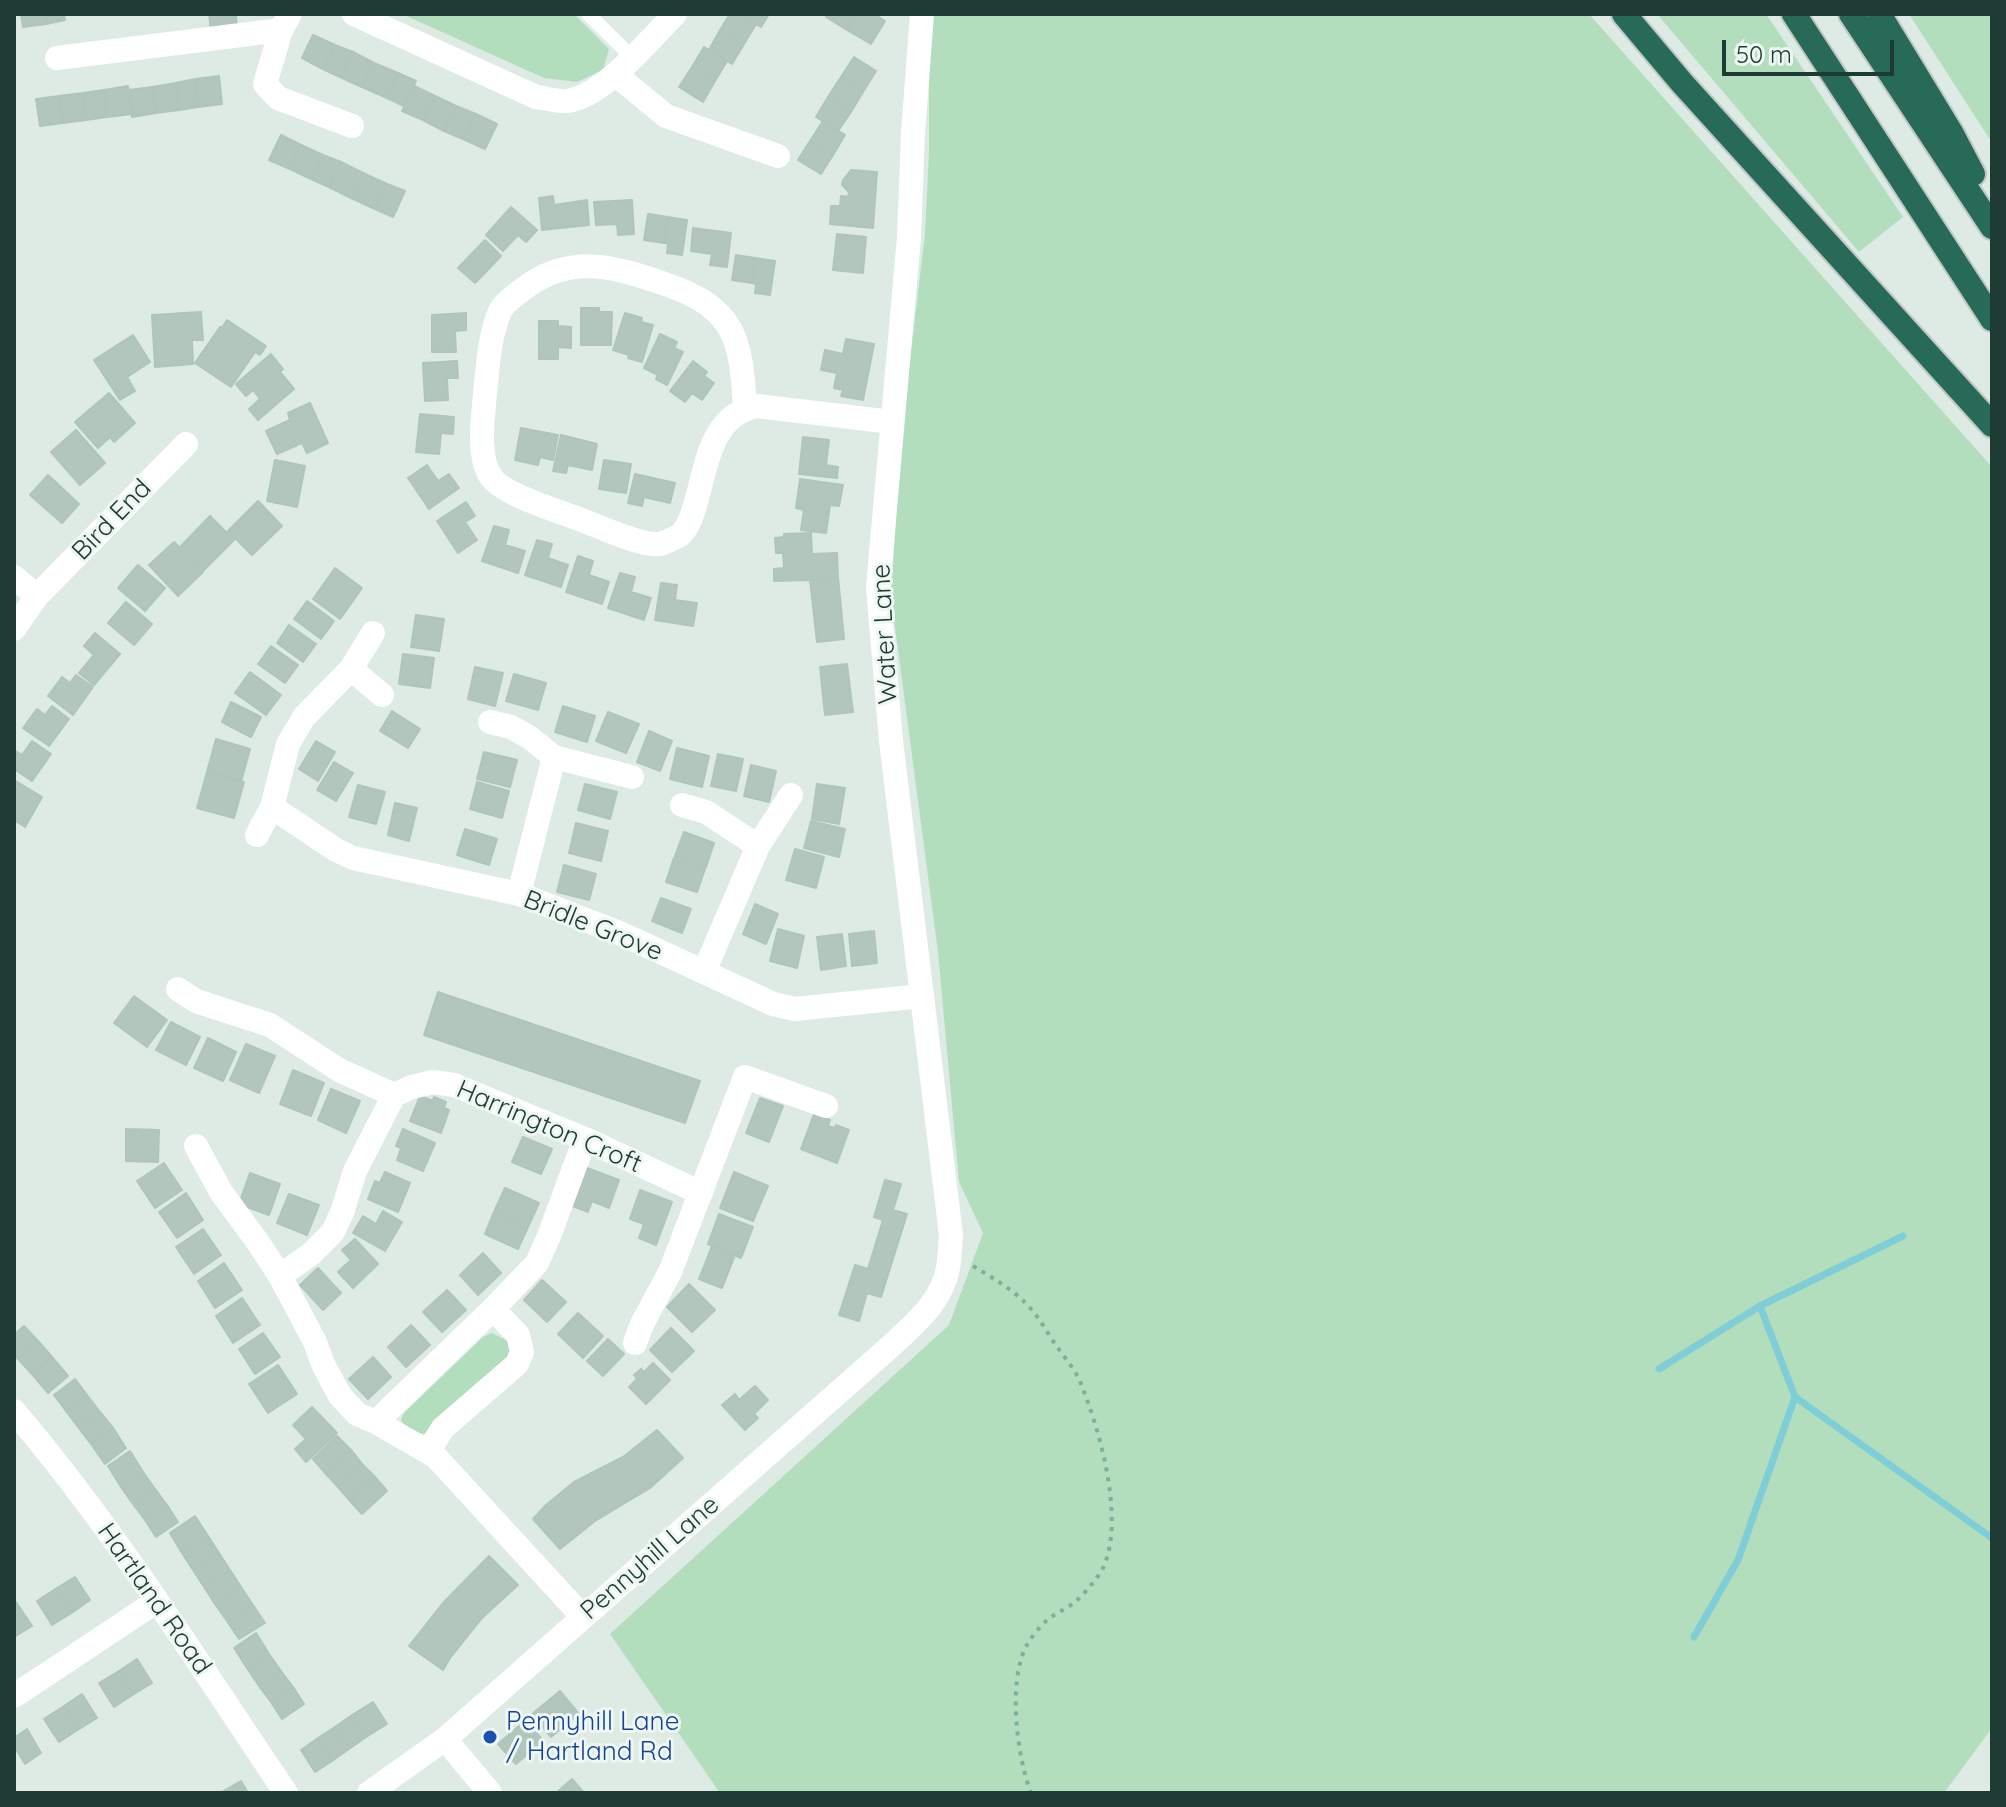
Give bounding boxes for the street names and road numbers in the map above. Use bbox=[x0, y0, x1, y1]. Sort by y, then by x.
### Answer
street label: Bird End bbox=[66, 473, 158, 567]
street label: Water Lane bbox=[866, 563, 904, 705]
street label: Bridle Grove bbox=[519, 884, 667, 968]
street label: Harrington Croft bbox=[452, 1074, 646, 1180]
street label: Pennyhill Lane bbox=[574, 1489, 726, 1627]
street label: Hartland Road bbox=[90, 1517, 218, 1681]

